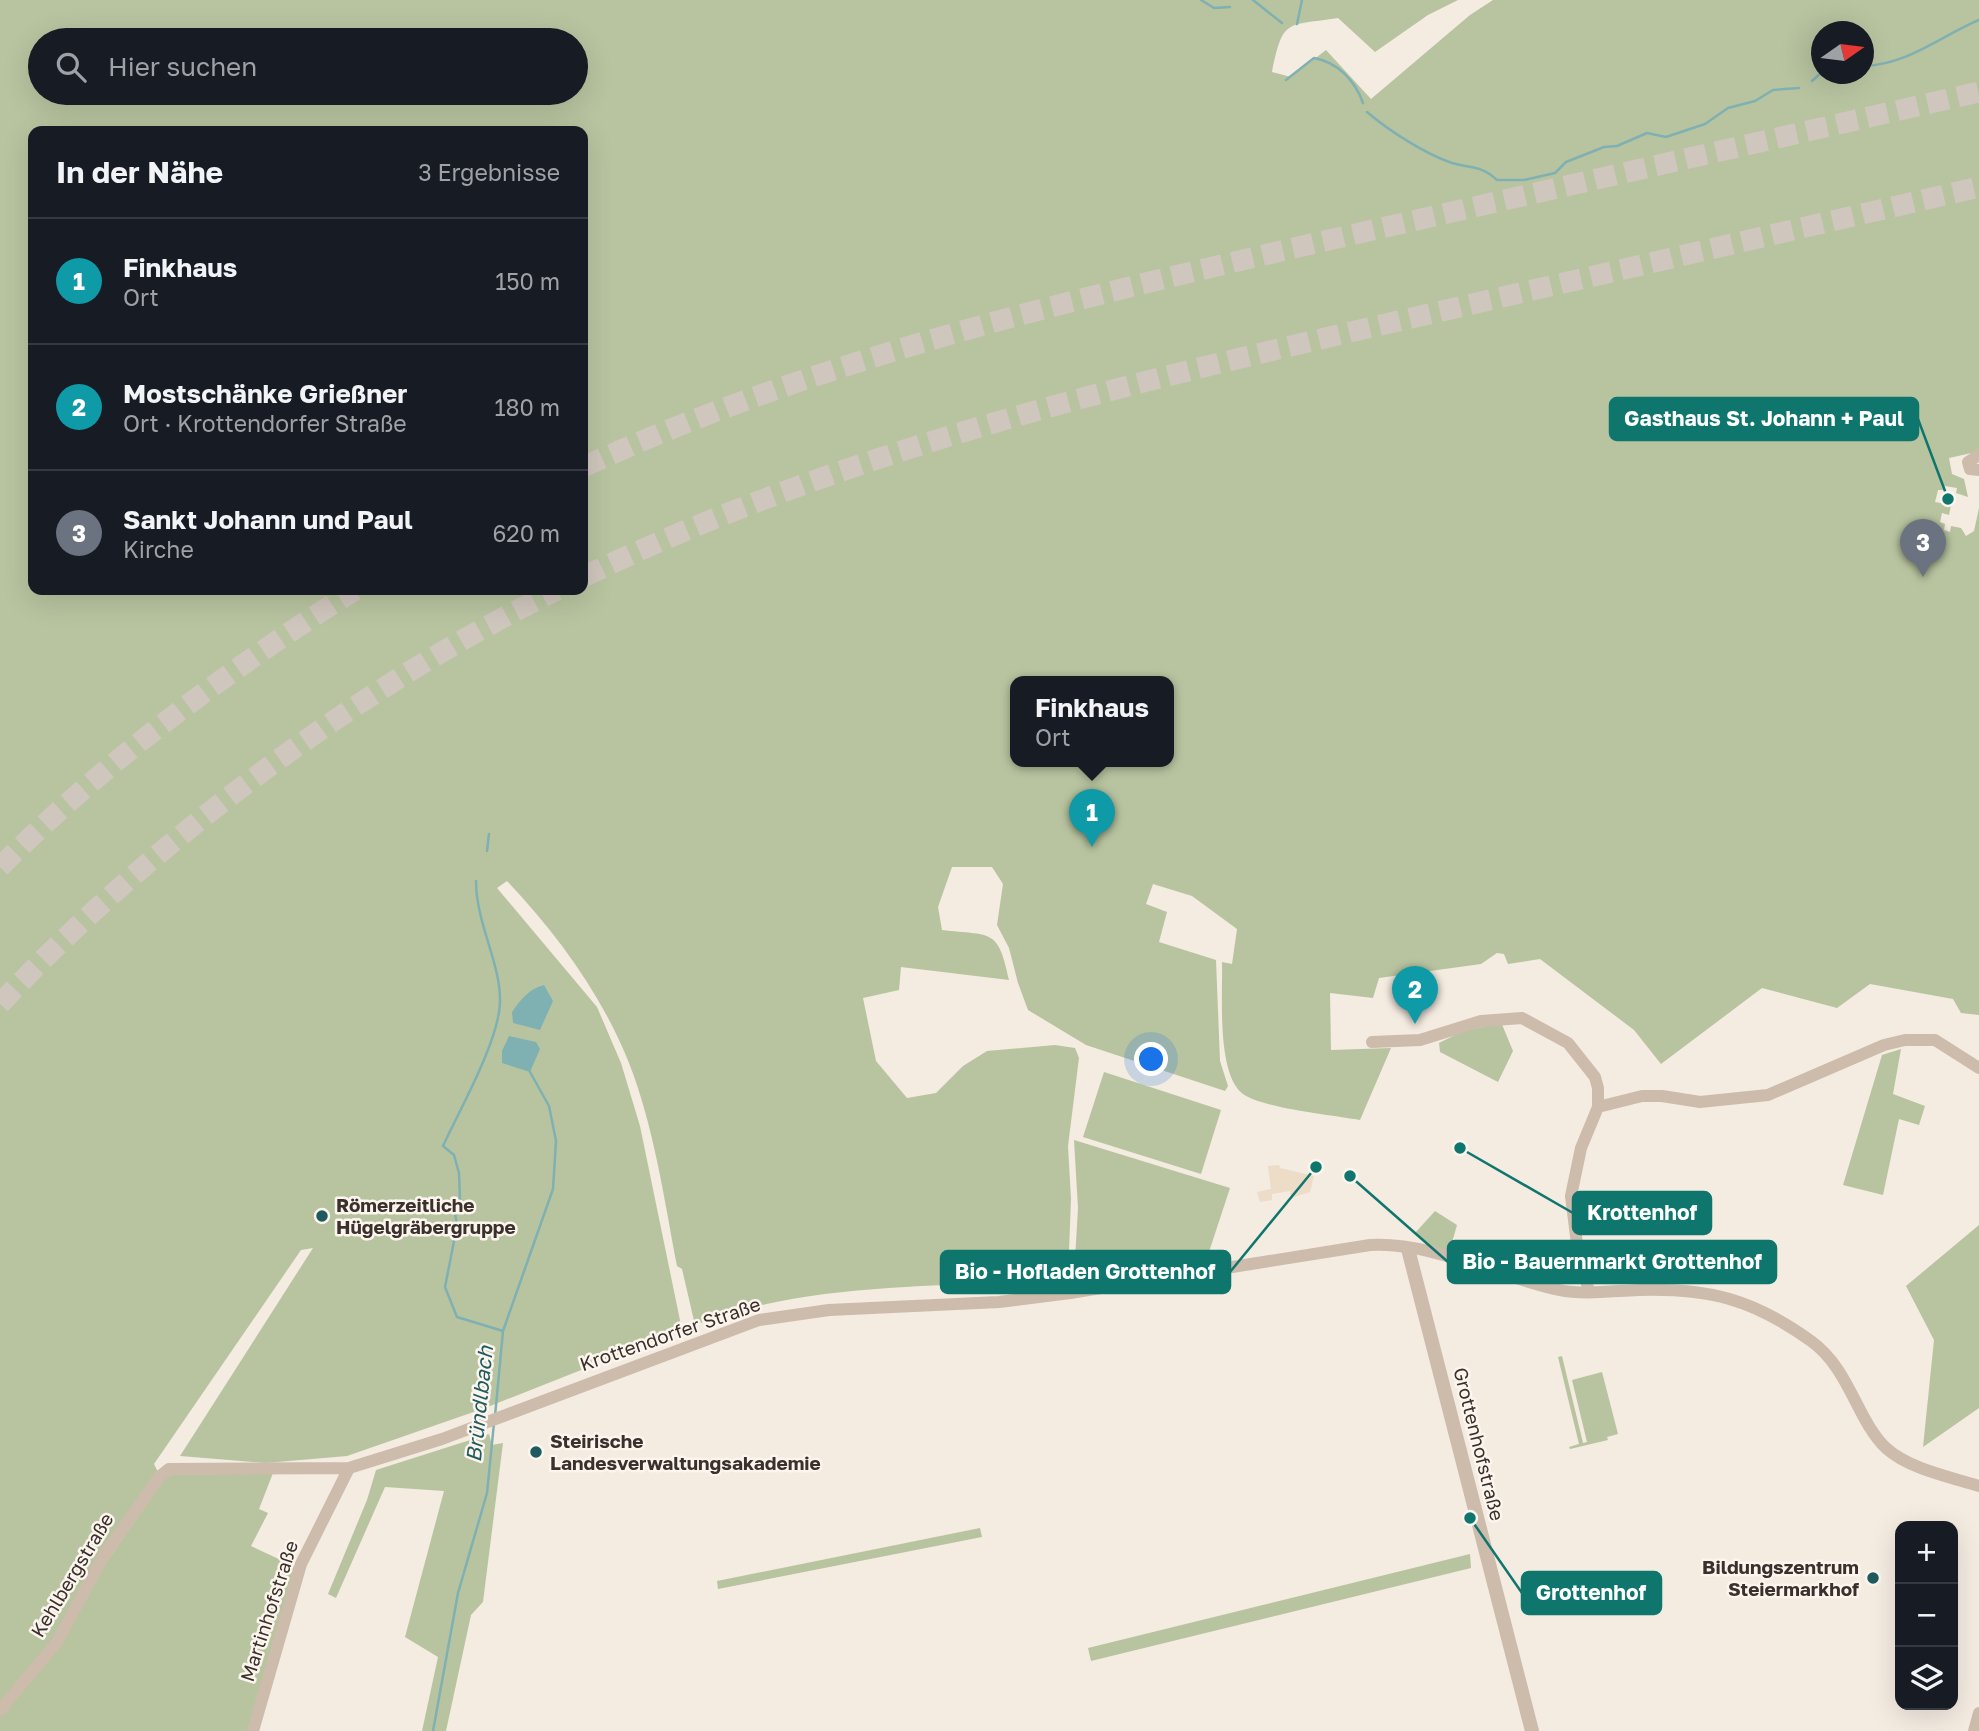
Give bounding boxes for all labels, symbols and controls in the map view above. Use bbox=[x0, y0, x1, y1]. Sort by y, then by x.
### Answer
north arrow bbox=[1811, 21, 1874, 84]
search box bbox=[28, 28, 588, 105]
icon: search bbox=[52, 48, 90, 86]
text: Hier suchen bbox=[108, 51, 257, 82]
text: In der Nähe bbox=[56, 154, 223, 190]
text: 3 Ergebnisse bbox=[418, 158, 560, 186]
text: Finkhaus bbox=[123, 252, 237, 283]
text: 1 bbox=[73, 267, 85, 295]
text: 150 m bbox=[495, 267, 560, 295]
text: Ort bbox=[123, 283, 159, 311]
text: Mostschänke Grießner bbox=[123, 378, 407, 409]
text: 2 bbox=[72, 393, 86, 421]
text: 180 m bbox=[494, 393, 560, 421]
callout: Gasthaus St. Johann + Paul bbox=[1610, 398, 1918, 440]
text: Gasthaus St. Johann + Paul bbox=[1624, 405, 1904, 431]
text: Ort · Krottendorfer Straße bbox=[123, 409, 407, 437]
text: Sankt Johann und Paul bbox=[123, 504, 413, 535]
text: 3 bbox=[72, 519, 86, 547]
text: 620 m bbox=[492, 519, 560, 547]
pin: 3 bbox=[1900, 519, 1946, 577]
text: Kirche bbox=[123, 535, 194, 563]
popup bbox=[1010, 676, 1174, 767]
text: Finkhaus bbox=[1035, 692, 1149, 723]
text: Ort bbox=[1035, 723, 1071, 751]
pin: 1 bbox=[1069, 789, 1115, 847]
pin: 2 bbox=[1392, 966, 1438, 1024]
your location bbox=[1134, 1042, 1168, 1076]
callout: Krottenhof bbox=[1573, 1192, 1711, 1234]
place label: Römerzeitliche Hügelgräbergruppe bbox=[336, 1193, 516, 1238]
text: Krottenhof bbox=[1587, 1199, 1697, 1225]
marker: Römerzeitliche Hügelgräbergruppe bbox=[314, 1208, 330, 1224]
callout: Bio - Bauernmarkt Grottenhof bbox=[1448, 1241, 1776, 1283]
text: Bio - Bauernmarkt Grottenhof bbox=[1462, 1248, 1762, 1274]
callout: Bio - Hofladen Grottenhof bbox=[941, 1251, 1230, 1293]
text: Bio - Hofladen Grottenhof bbox=[955, 1258, 1216, 1284]
street label: Krottendorfer Straße bbox=[576, 1292, 763, 1375]
water label: Bründlbach bbox=[460, 1343, 498, 1463]
street label: Grottenhofstraße bbox=[1449, 1365, 1510, 1523]
place label: Steirische Landesverwaltungsakademie bbox=[550, 1429, 821, 1474]
marker: Steirische Landesverwaltungsakademie bbox=[528, 1444, 544, 1460]
street label: Kehlbergstraße bbox=[25, 1508, 118, 1641]
map controls bbox=[1895, 1521, 1958, 1710]
button: + bbox=[1895, 1521, 1958, 1584]
street label: Martinhofstraße bbox=[235, 1538, 302, 1684]
place label: Bildungszentrum Steiermarkhof bbox=[1702, 1555, 1859, 1600]
marker: Bildungszentrum Steiermarkhof bbox=[1865, 1570, 1881, 1586]
callout: Grottenhof bbox=[1522, 1572, 1661, 1614]
text: Grottenhof bbox=[1536, 1579, 1647, 1605]
button: − bbox=[1895, 1584, 1958, 1647]
button: layers bbox=[1895, 1647, 1958, 1710]

